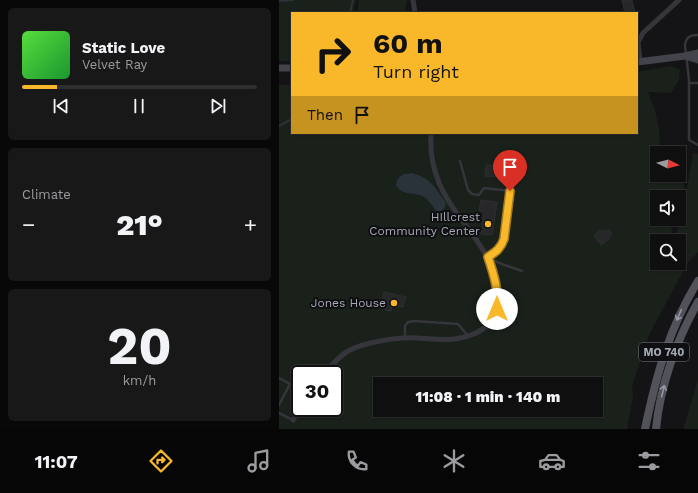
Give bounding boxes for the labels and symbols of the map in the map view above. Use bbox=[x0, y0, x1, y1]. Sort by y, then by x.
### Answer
north arrow bbox=[650, 146, 686, 182]
pin bbox=[493, 150, 527, 191]
place label: HIllcrest Community Center bbox=[369, 210, 480, 238]
marker: HIllcrest Community Center bbox=[483, 219, 493, 229]
position arrow bbox=[476, 288, 518, 330]
place label: Jones House bbox=[311, 296, 386, 310]
marker: Jones House bbox=[389, 298, 399, 308]
one-way arrow bbox=[675, 309, 682, 321]
road number: MO 740 bbox=[639, 343, 689, 361]
speed limit sign: 30 bbox=[291, 365, 343, 417]
one-way arrow bbox=[660, 385, 668, 398]

